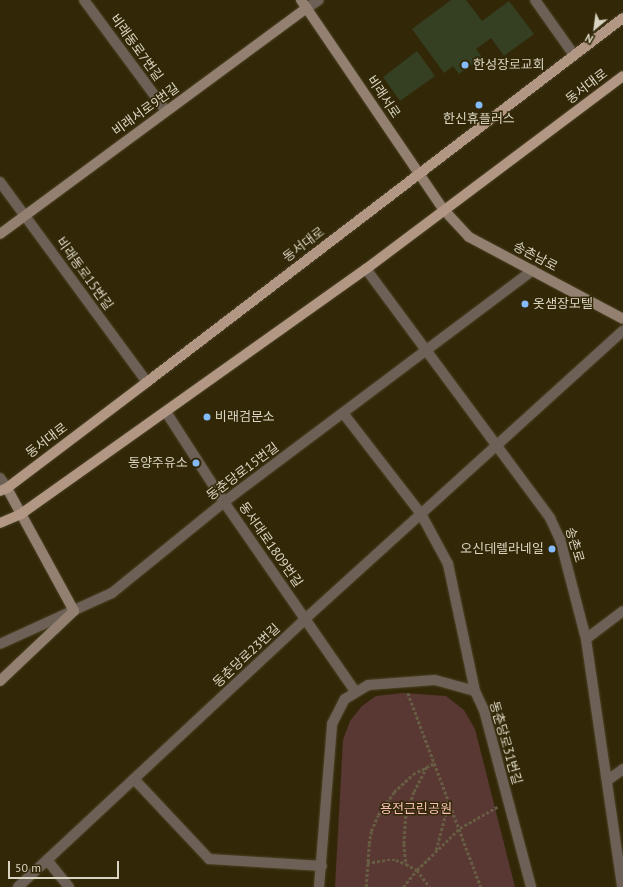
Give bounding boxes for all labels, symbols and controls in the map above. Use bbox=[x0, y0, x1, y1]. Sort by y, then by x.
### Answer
north arrow bbox=[575, 8, 615, 48]
street label: 비래동로7번길 bbox=[107, 12, 165, 84]
text: N bbox=[583, 31, 596, 46]
place label: 한성장로교회 bbox=[473, 57, 545, 73]
marker: 한성장로교회 bbox=[460, 60, 470, 70]
street label: 동서대로 bbox=[563, 66, 611, 108]
street label: 비래서로 bbox=[363, 73, 403, 121]
street label: 비래서로9번길 bbox=[110, 81, 182, 139]
marker: 한신휴플러스 bbox=[474, 100, 484, 110]
place label: 한신휴플러스 bbox=[443, 111, 515, 127]
street label: 동서대로 bbox=[280, 224, 328, 266]
street label: 비래동로15번길 bbox=[52, 235, 116, 313]
street label: 송촌남로 bbox=[510, 239, 560, 275]
place label: 옷샘장모텔 bbox=[533, 296, 593, 312]
marker: 옷샘장모텔 bbox=[520, 299, 530, 309]
place label: 비래검문소 bbox=[215, 409, 275, 425]
marker: 비래검문소 bbox=[202, 412, 212, 422]
street label: 동서대로 bbox=[23, 420, 71, 462]
street label: 동춘당로15번길 bbox=[204, 440, 282, 504]
place label: 동양주유소 bbox=[128, 455, 188, 471]
marker: 동양주유소 bbox=[191, 458, 201, 468]
street label: 동서대로1809번길 bbox=[235, 500, 305, 590]
street label: 송촌로 bbox=[561, 526, 587, 564]
place label: 오신데렐라네일 bbox=[460, 541, 544, 557]
marker: 오신데렐라네일 bbox=[547, 544, 557, 554]
street label: 동춘당로23번길 bbox=[210, 621, 284, 691]
street label: 동춘당로31번길 bbox=[486, 700, 524, 786]
park label: 용전근린공원 bbox=[380, 801, 452, 817]
scale bar bbox=[10, 853, 121, 879]
text: 50 m bbox=[15, 860, 41, 875]

